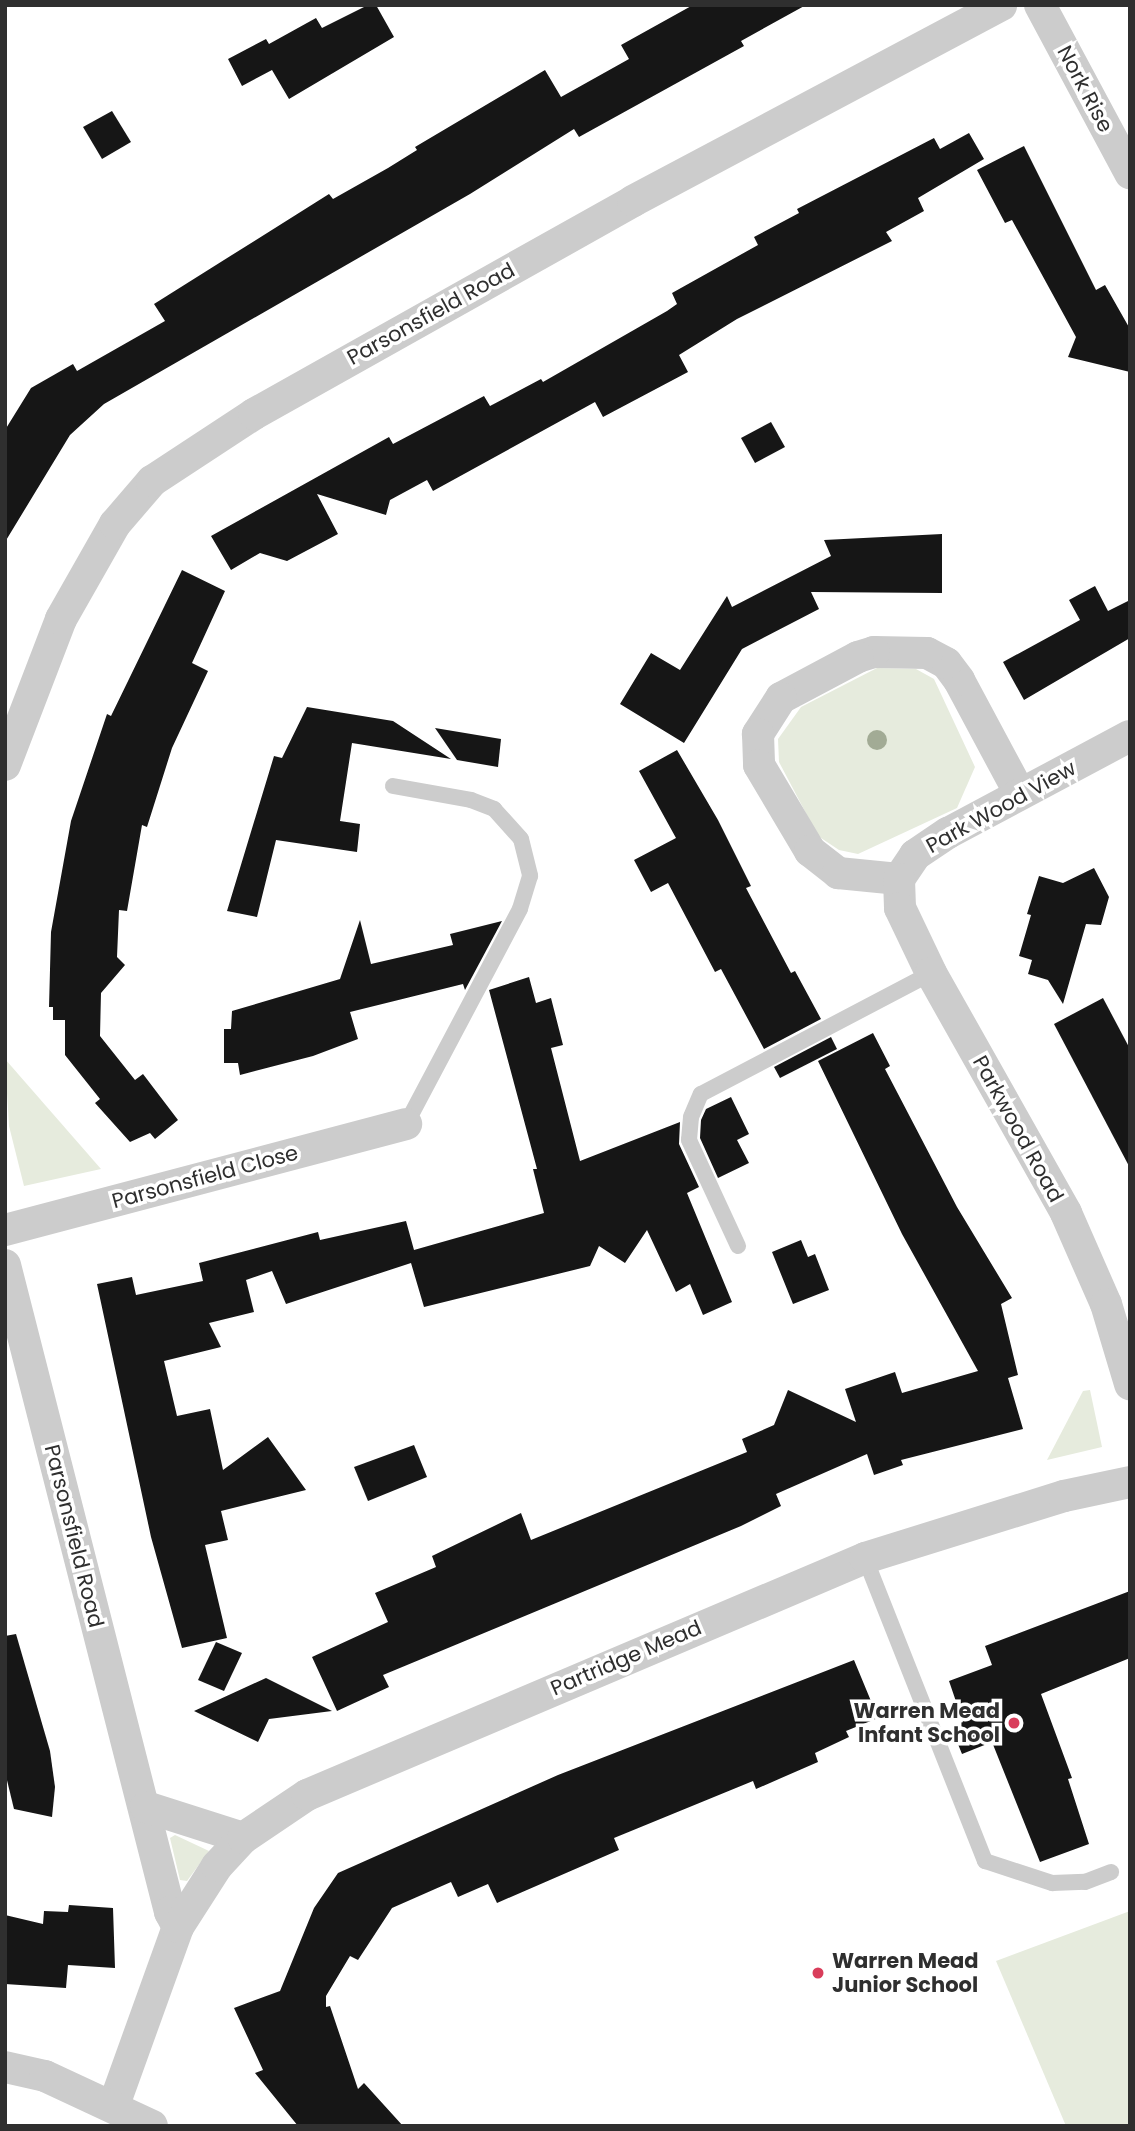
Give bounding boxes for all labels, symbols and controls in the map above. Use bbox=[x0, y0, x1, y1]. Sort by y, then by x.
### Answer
street label: Nork Rise bbox=[1052, 41, 1118, 137]
street label: Parsonsfield Road bbox=[343, 257, 519, 371]
street label: Park Wood View bbox=[922, 755, 1080, 859]
street label: Parkwood Road bbox=[967, 1051, 1069, 1207]
street label: Parsonsfield Close bbox=[109, 1140, 301, 1214]
street label: Parsonsfield Road bbox=[39, 1442, 109, 1630]
street label: Partridge Mead bbox=[547, 1615, 705, 1701]
place label: Warren Mead Infant School bbox=[853, 1698, 1000, 1748]
marker: Warren Mead Infant School bbox=[1006, 1715, 1022, 1731]
place label: Warren Mead Junior School bbox=[832, 1948, 979, 1998]
marker: Warren Mead Junior School bbox=[810, 1965, 826, 1981]

